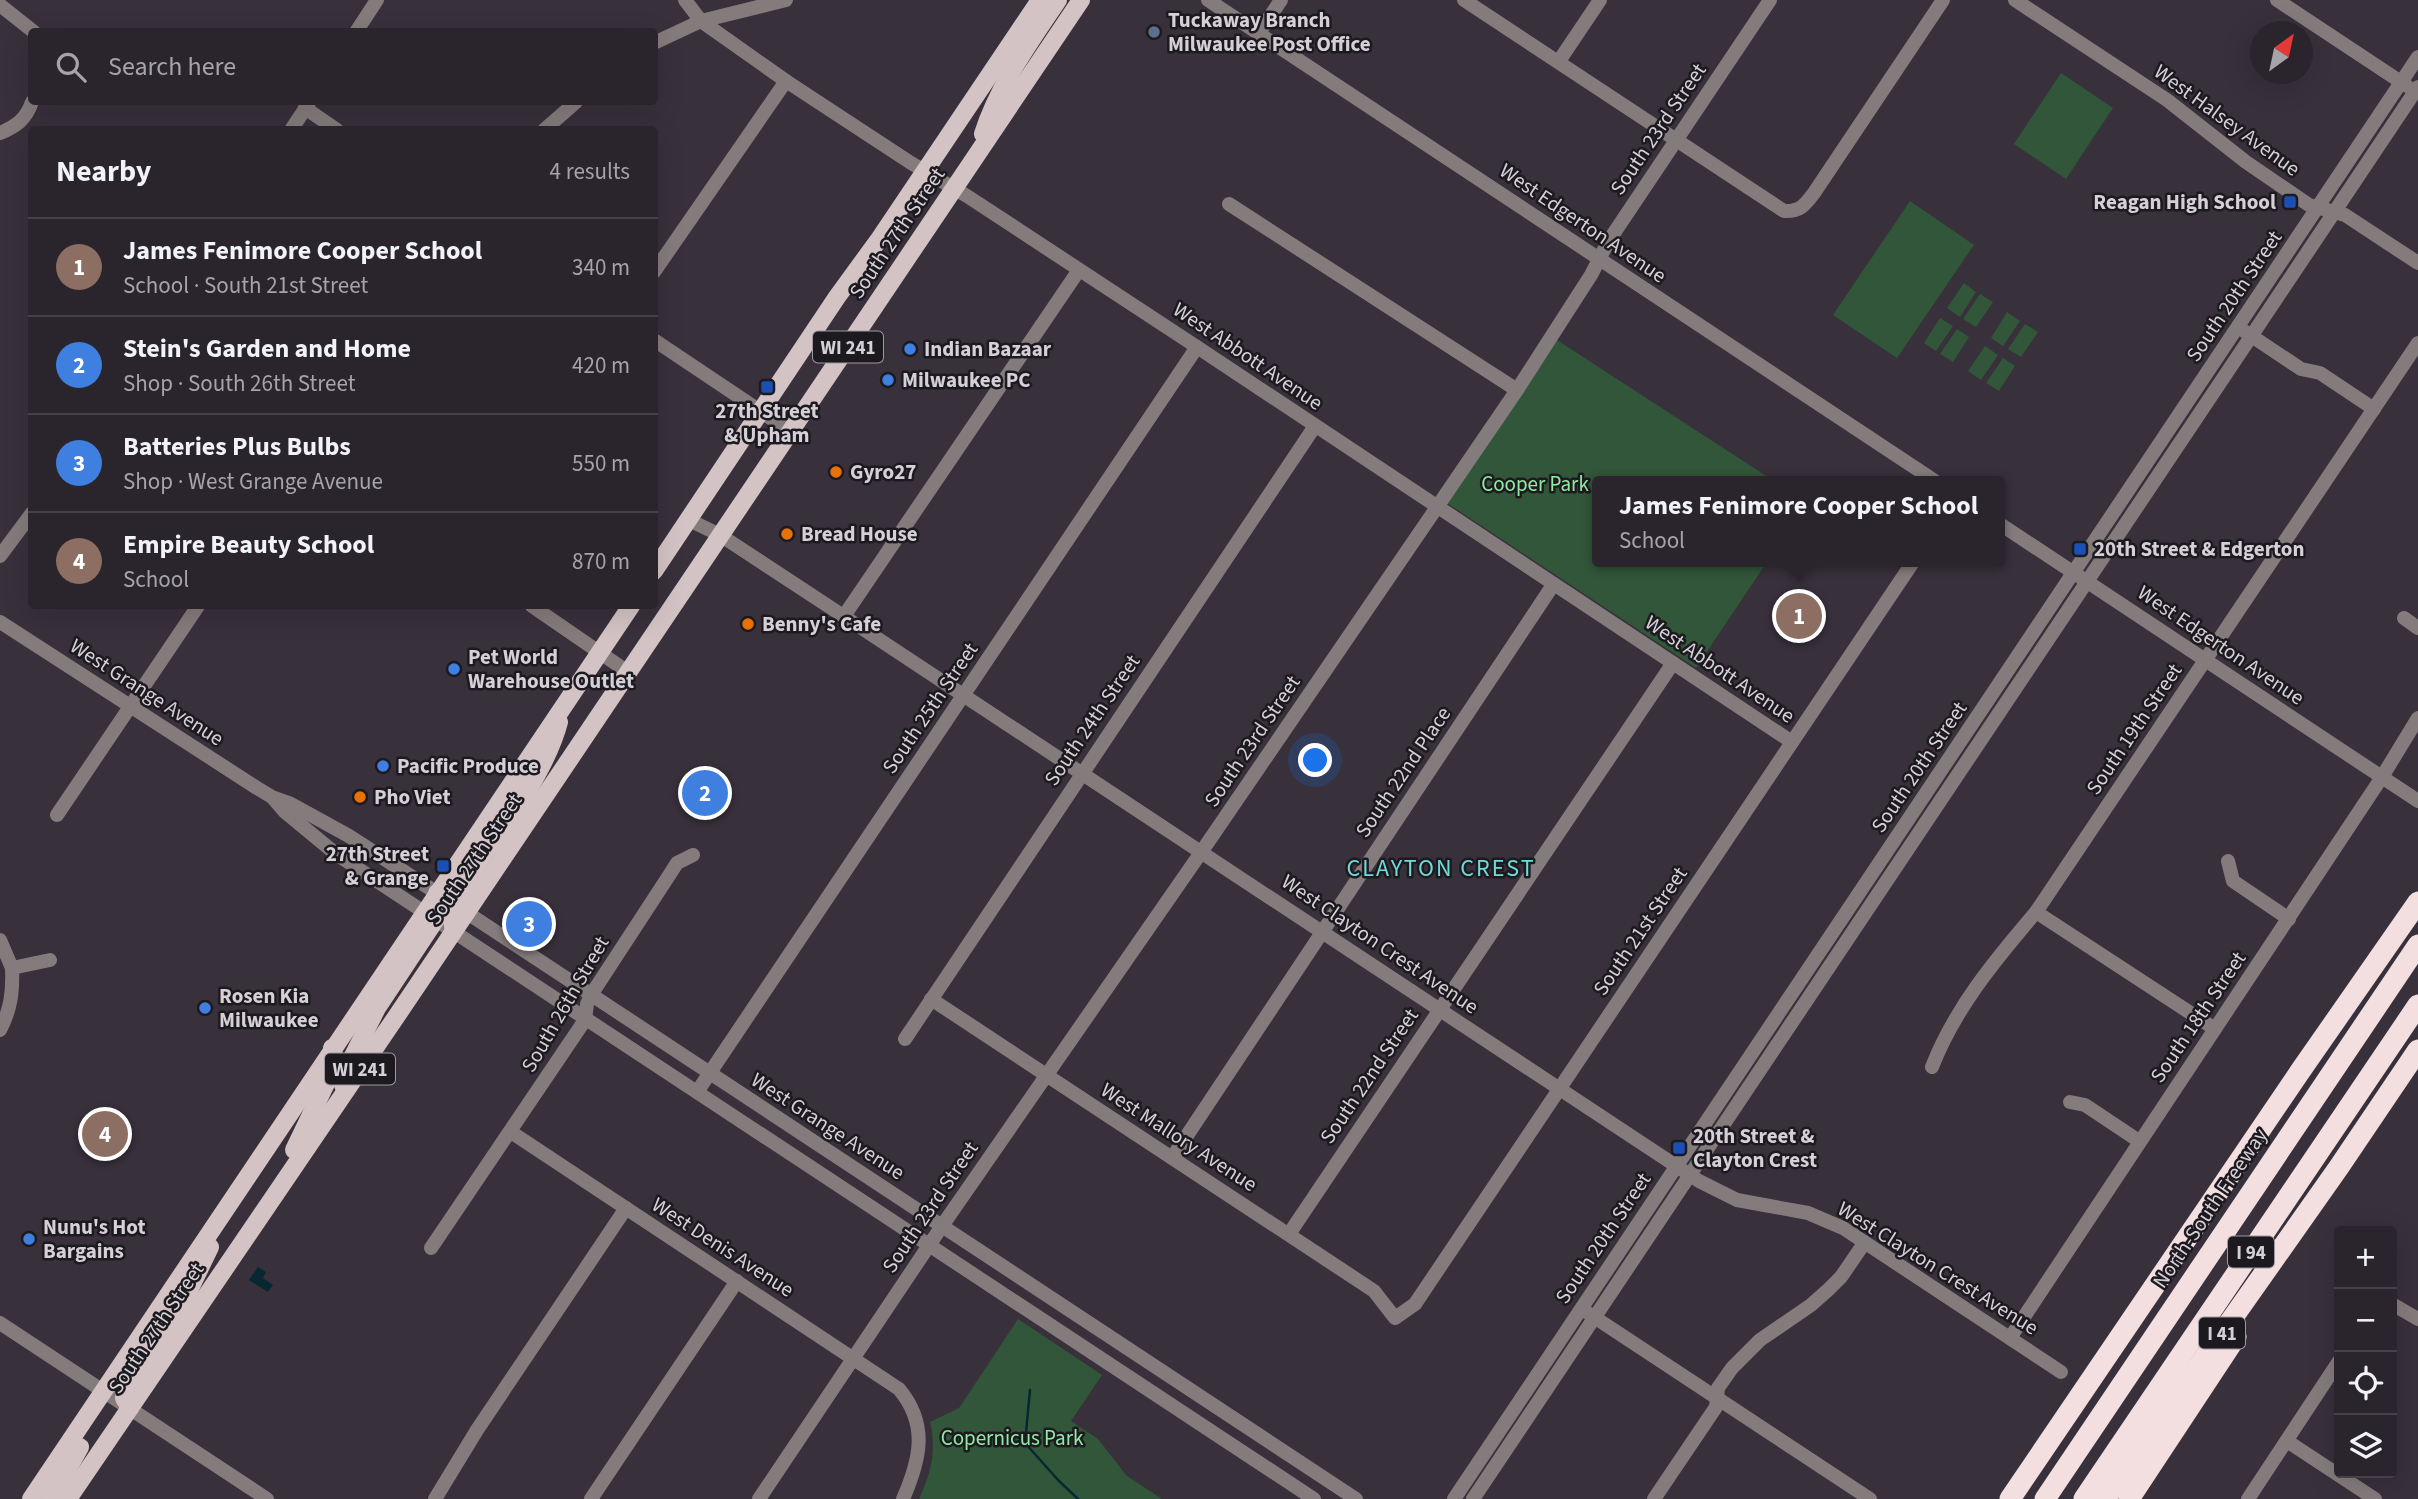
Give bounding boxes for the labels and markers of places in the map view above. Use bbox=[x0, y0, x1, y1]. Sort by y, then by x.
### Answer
place label: Tuckaway Branch Milwaukee Post Office bbox=[1168, 5, 1371, 59]
marker: Tuckaway Branch Milwaukee Post Office bbox=[1146, 24, 1162, 40]
place label: Reagan High School bbox=[2093, 187, 2276, 217]
marker: Reagan High School bbox=[2282, 194, 2298, 210]
place label: Indian Bazaar bbox=[924, 334, 1052, 364]
marker: Indian Bazaar bbox=[902, 341, 918, 357]
place label: Milwaukee PC bbox=[902, 365, 1031, 395]
marker: Milwaukee PC bbox=[880, 372, 896, 388]
marker: 27th Street & Upham bbox=[759, 379, 775, 395]
place label: 27th Street & Upham bbox=[715, 396, 819, 450]
place label: Gyro27 bbox=[850, 457, 916, 487]
marker: Gyro27 bbox=[828, 464, 844, 480]
place label: Bread House bbox=[801, 519, 918, 549]
marker: Bread House bbox=[779, 526, 795, 542]
place label: 20th Street & Edgerton bbox=[2094, 534, 2304, 564]
marker: 20th Street & Edgerton bbox=[2072, 541, 2088, 557]
pin: 1 bbox=[1776, 590, 1822, 642]
place label: Benny's Cafe bbox=[762, 609, 881, 639]
marker: Benny's Cafe bbox=[740, 616, 756, 632]
place label: Pet World Warehouse Outlet bbox=[468, 642, 634, 696]
marker: Pet World Warehouse Outlet bbox=[446, 661, 462, 677]
place label: Pacific Produce bbox=[397, 751, 539, 781]
marker: Pacific Produce bbox=[375, 758, 391, 774]
pin: 2 bbox=[682, 767, 728, 819]
place label: Pho Viet bbox=[374, 782, 451, 812]
marker: Pho Viet bbox=[352, 789, 368, 805]
place label: 27th Street & Grange bbox=[326, 839, 429, 893]
marker: 27th Street & Grange bbox=[435, 858, 451, 874]
pin: 3 bbox=[506, 898, 552, 950]
place label: Rosen Kia Milwaukee bbox=[219, 981, 319, 1035]
marker: Rosen Kia Milwaukee bbox=[197, 1000, 213, 1016]
pin: 4 bbox=[82, 1108, 128, 1160]
place label: 20th Street & Clayton Crest bbox=[1693, 1121, 1817, 1175]
marker: 20th Street & Clayton Crest bbox=[1671, 1140, 1687, 1156]
place label: Nunu's Hot Bargains bbox=[43, 1212, 146, 1266]
marker: Nunu's Hot Bargains bbox=[21, 1231, 37, 1247]

